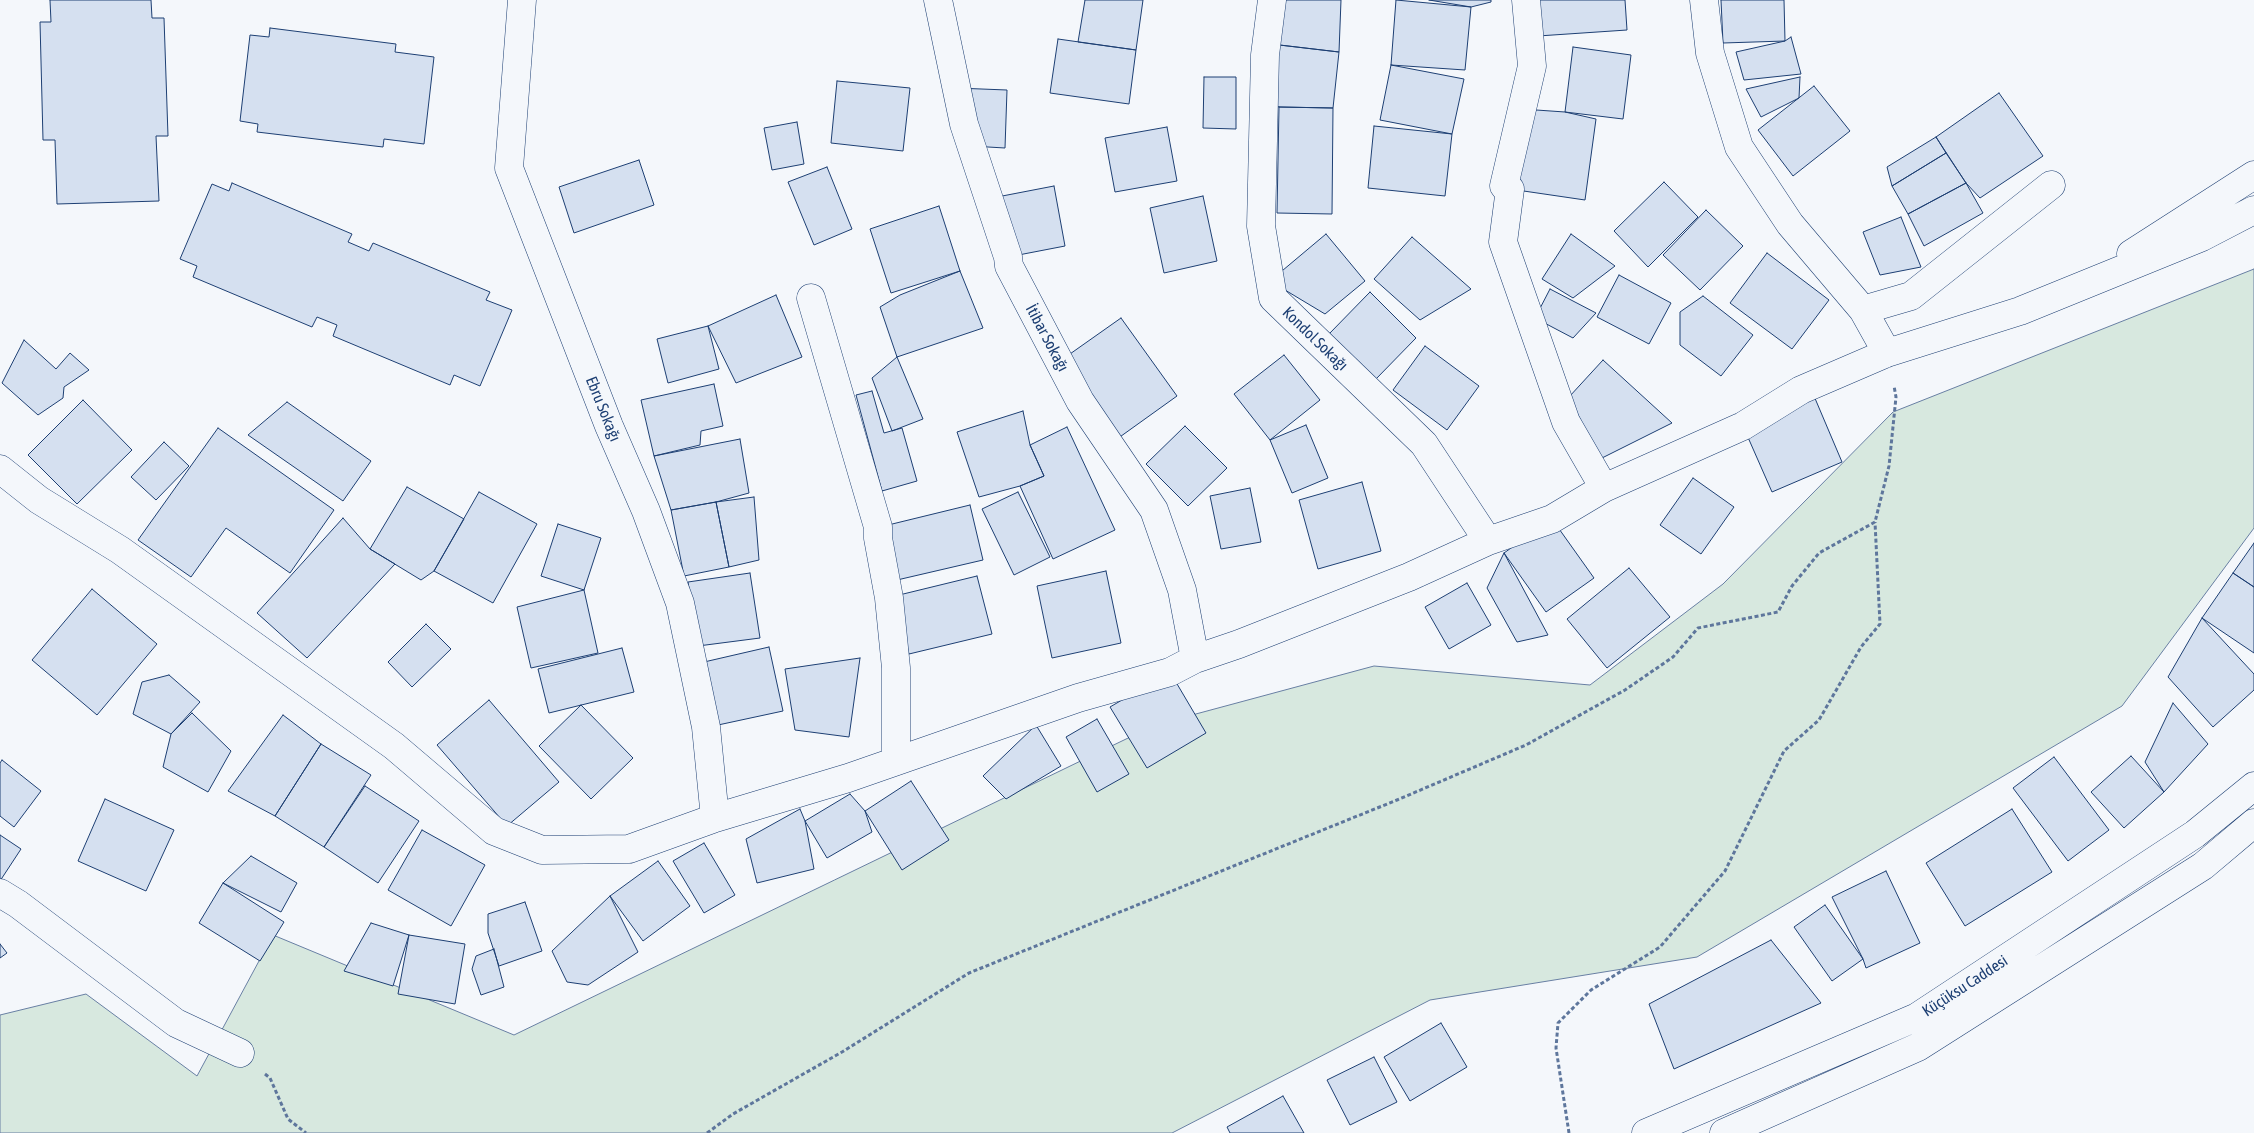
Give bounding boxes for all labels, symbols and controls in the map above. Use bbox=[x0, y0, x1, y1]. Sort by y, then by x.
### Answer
street label: İtibar Sokağı bbox=[1021, 301, 1073, 375]
street label: Kondol Sokağı bbox=[1278, 303, 1352, 375]
street label: Ebru Sokağı bbox=[581, 374, 625, 444]
street label: Küçüksu Caddesi bbox=[1919, 951, 2011, 1021]

